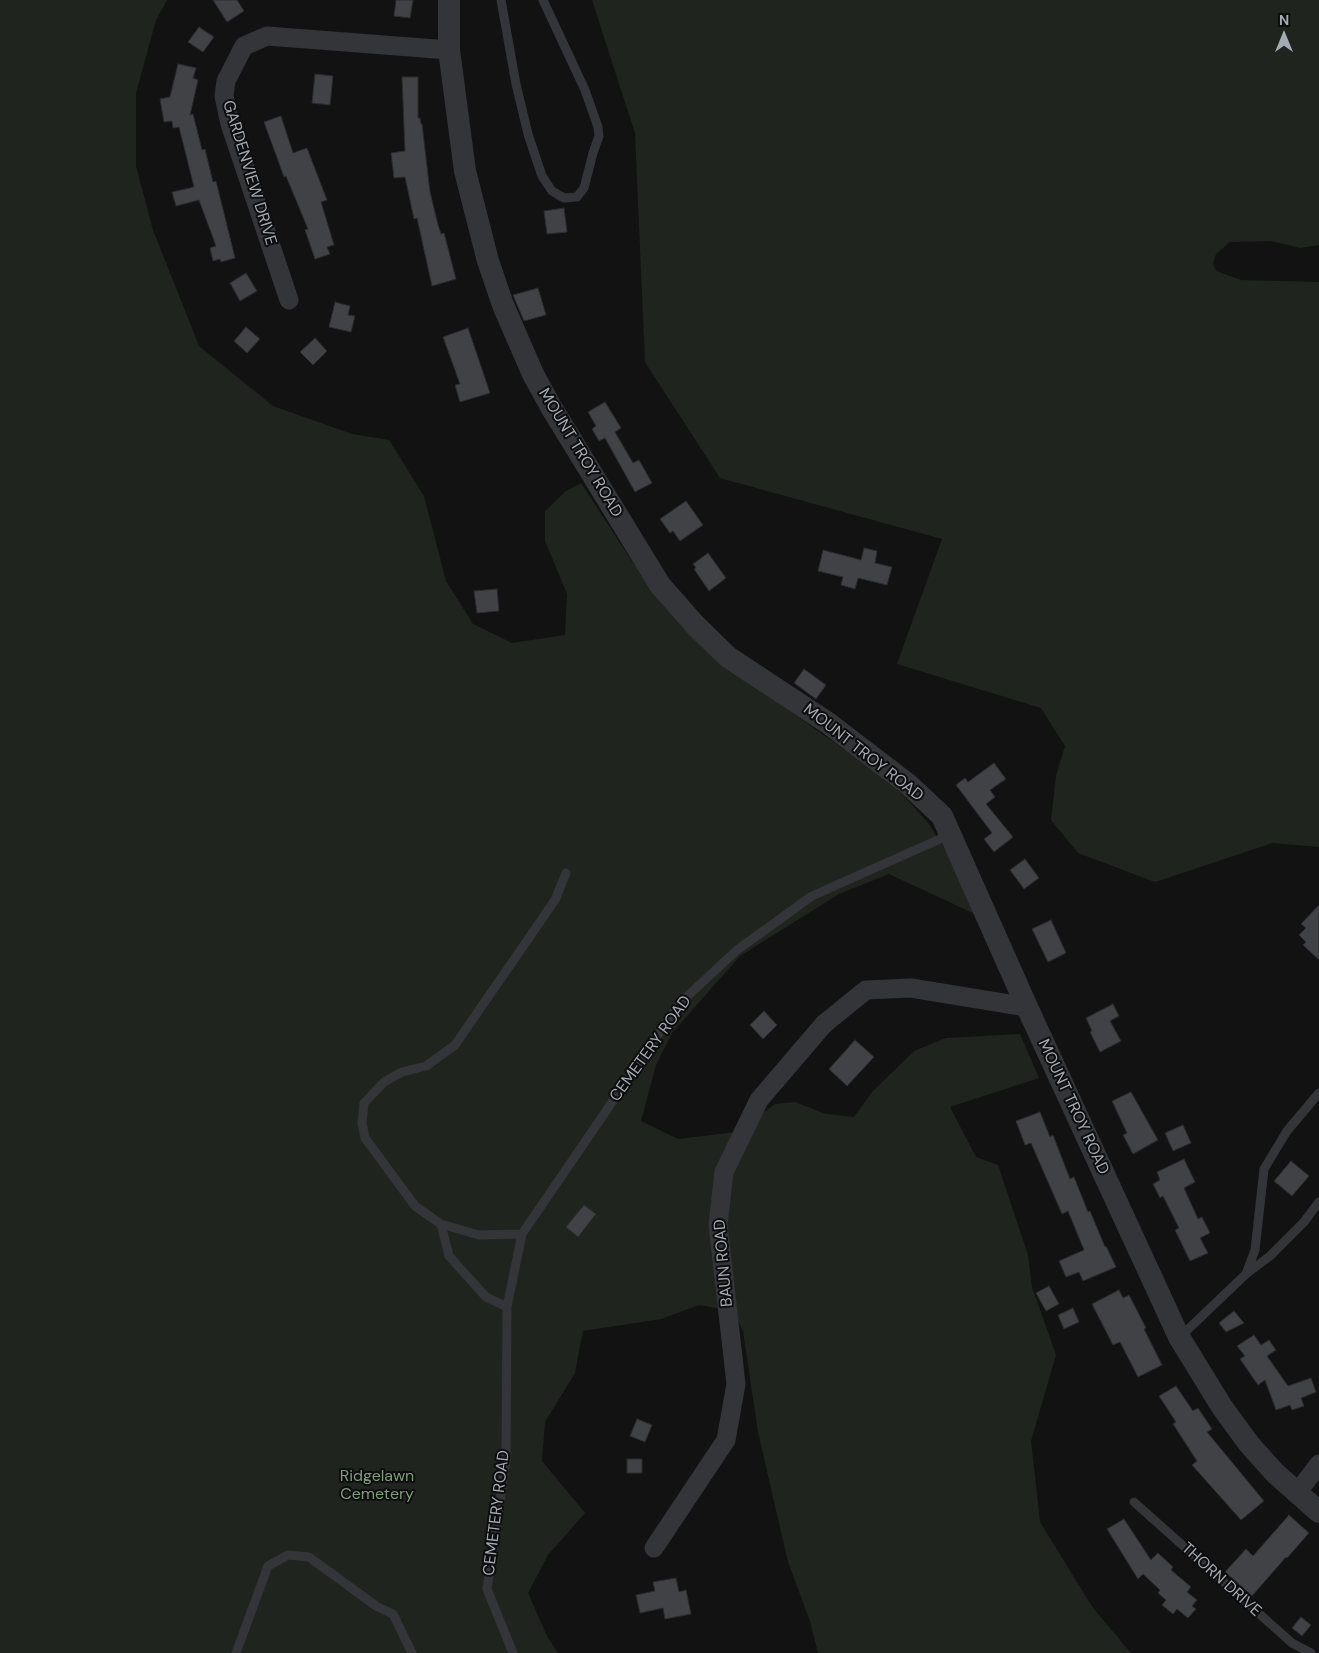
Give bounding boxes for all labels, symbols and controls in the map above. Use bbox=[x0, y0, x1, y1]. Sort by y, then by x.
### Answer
north arrow bbox=[1259, 10, 1309, 60]
text: N bbox=[1279, 11, 1289, 29]
street label: GARDENVIEW DRIVE bbox=[218, 98, 280, 248]
street label: MOUNT TROY ROAD bbox=[534, 385, 626, 521]
street label: MOUNT TROY ROAD bbox=[799, 700, 927, 806]
street label: CEMETERY ROAD bbox=[606, 992, 696, 1106]
street label: MOUNT TROY ROAD bbox=[1033, 1036, 1113, 1178]
street label: BAUN ROAD bbox=[711, 1218, 737, 1308]
street label: CEMETERY ROAD bbox=[480, 1449, 514, 1577]
park label: Ridgelawn Cemetery bbox=[340, 1467, 414, 1505]
street label: THORN DRIVE bbox=[1177, 1539, 1265, 1621]

